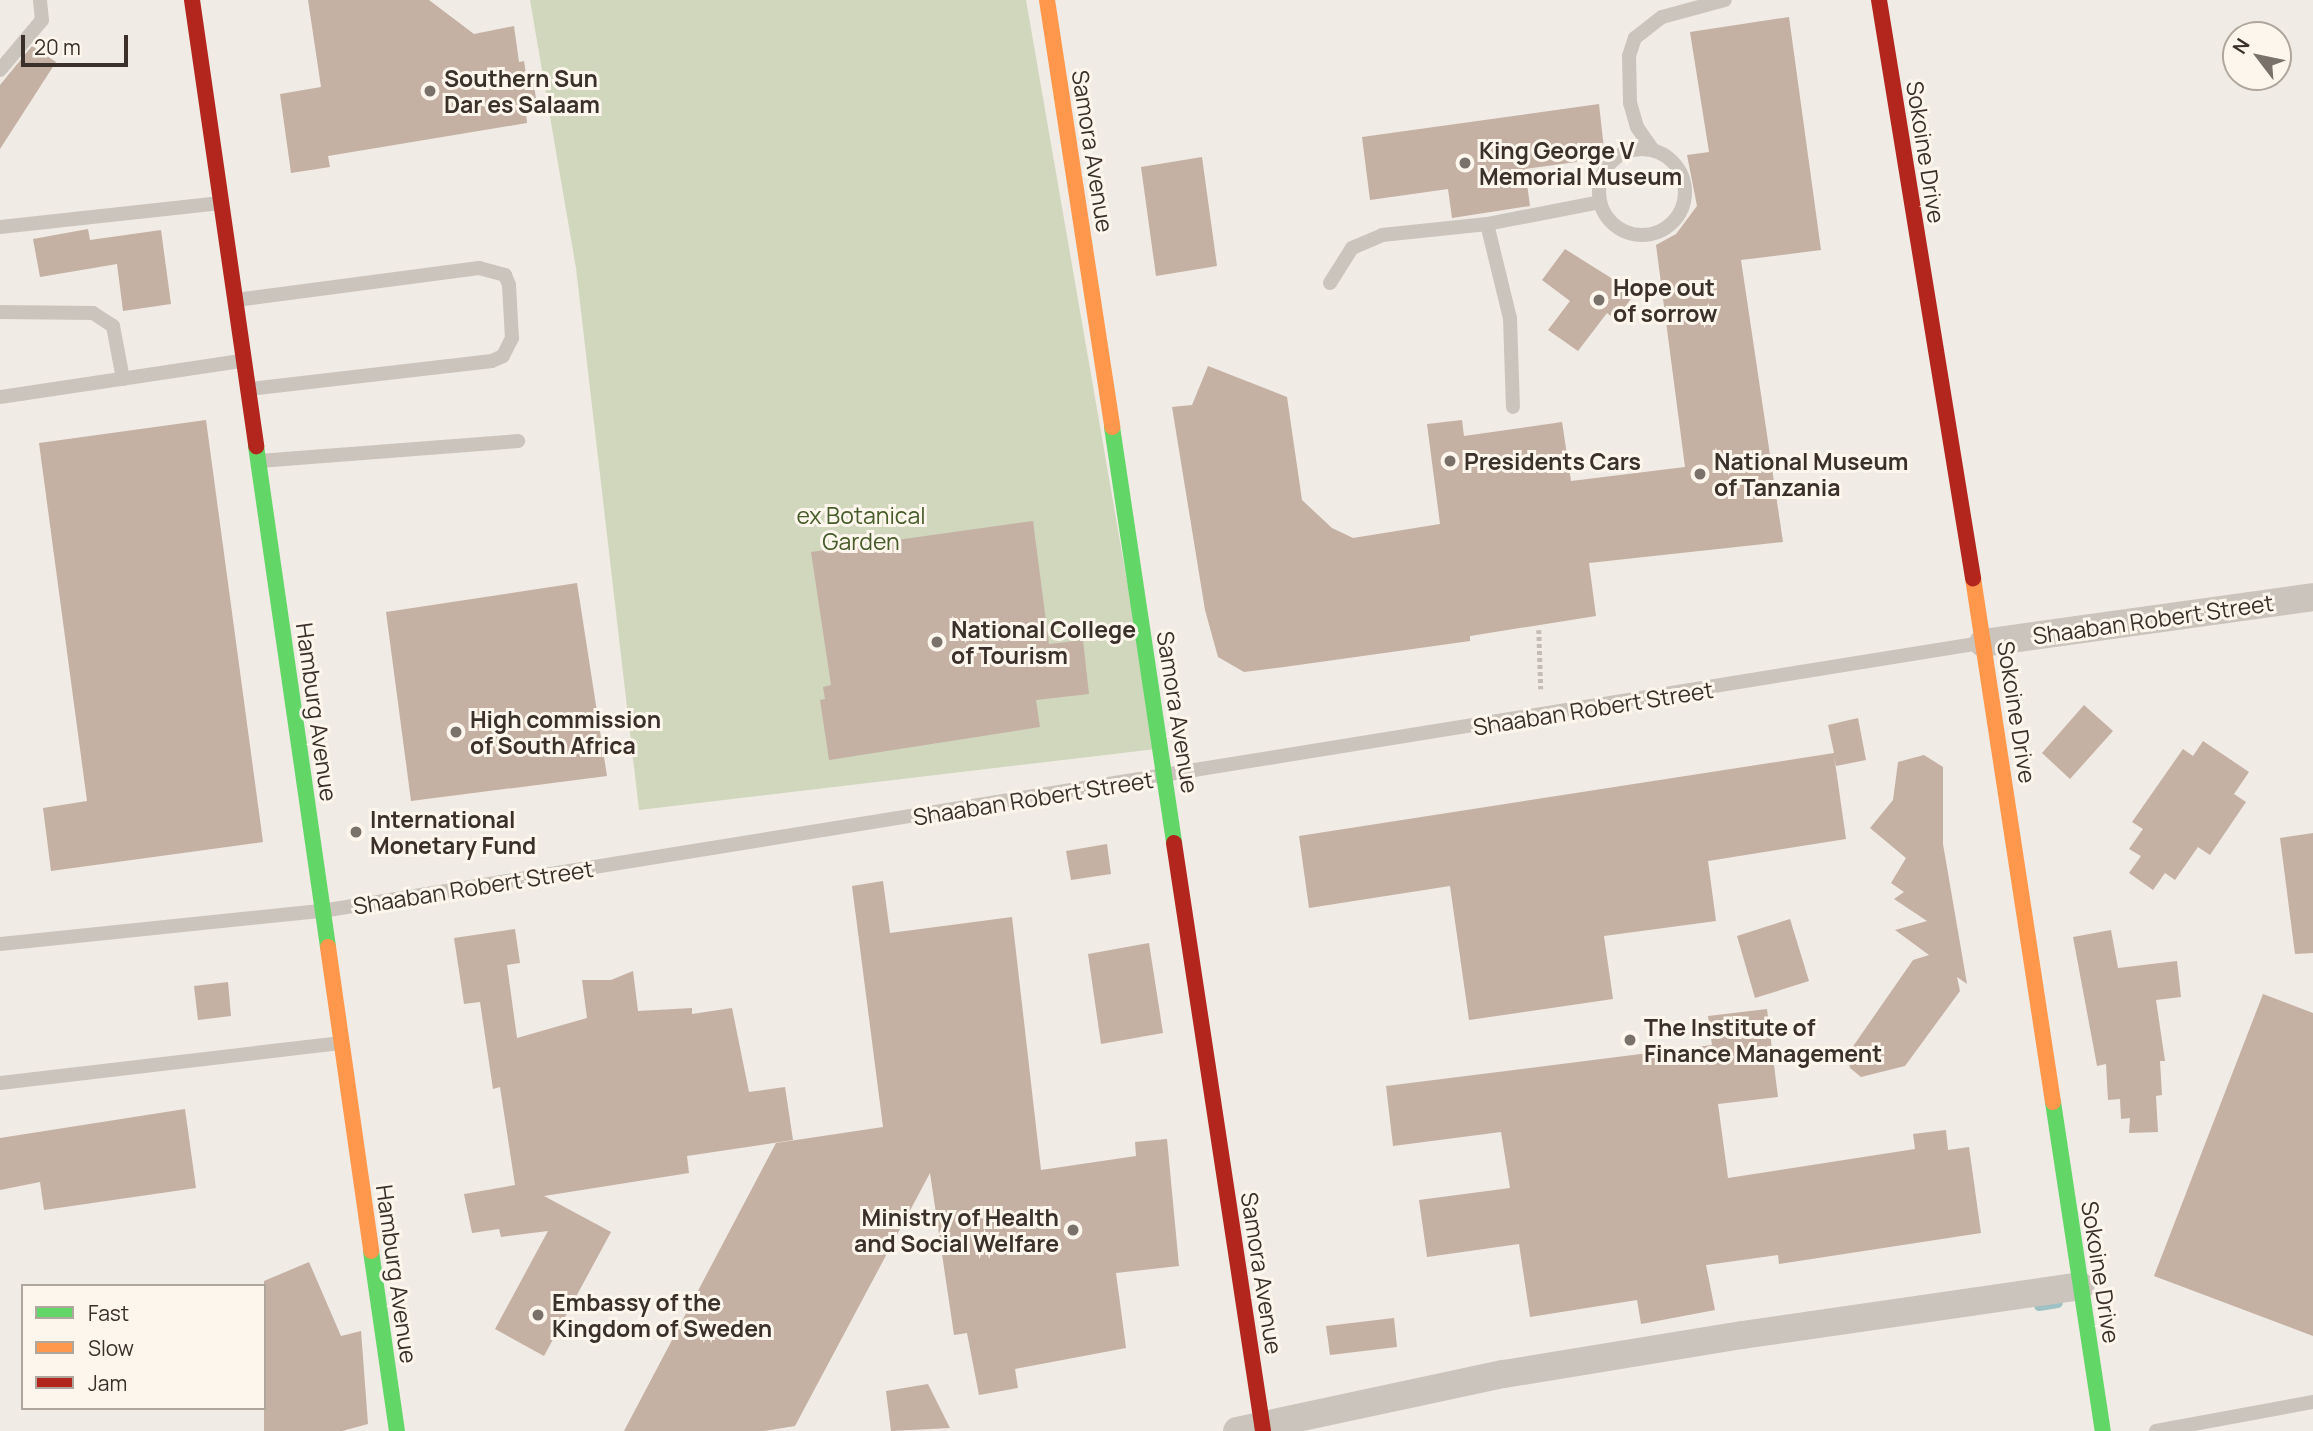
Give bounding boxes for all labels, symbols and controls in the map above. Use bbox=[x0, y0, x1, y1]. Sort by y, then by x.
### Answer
scale bar bbox=[24, 21, 131, 65]
north arrow bbox=[2222, 21, 2292, 91]
text: 20 m bbox=[34, 33, 81, 61]
text: N bbox=[2226, 33, 2256, 59]
place label: Southern Sun Dar es Salaam bbox=[444, 64, 600, 118]
street label: Samora Avenue bbox=[1067, 68, 1119, 234]
street label: Sokoine Drive bbox=[1901, 79, 1951, 225]
marker: Southern Sun Dar es Salaam bbox=[422, 83, 438, 99]
place label: King George V Memorial Museum bbox=[1479, 136, 1682, 190]
marker: King George V Memorial Museum bbox=[1457, 155, 1473, 171]
place label: Hope out of sorrow bbox=[1613, 273, 1718, 327]
marker: Hope out of sorrow bbox=[1591, 292, 1607, 308]
place label: Presidents Cars bbox=[1464, 447, 1641, 475]
place label: National Museum of Tanzania bbox=[1714, 447, 1908, 501]
marker: Presidents Cars bbox=[1442, 453, 1458, 469]
marker: National Museum of Tanzania bbox=[1692, 466, 1708, 482]
park label: ex Botanical Garden bbox=[796, 501, 926, 555]
street label: Shaaban Robert Street bbox=[2031, 588, 2275, 650]
place label: National College of Tourism bbox=[951, 615, 1136, 669]
street label: Hamburg Avenue bbox=[291, 621, 343, 803]
street label: Samora Avenue bbox=[1152, 629, 1204, 795]
marker: National College of Tourism bbox=[929, 634, 945, 650]
street label: Sokoine Drive bbox=[1992, 639, 2042, 785]
street label: Shaaban Robert Street bbox=[1471, 675, 1715, 741]
place label: High commission of South Africa bbox=[470, 705, 661, 759]
marker: High commission of South Africa bbox=[448, 724, 464, 740]
street label: Shaaban Robert Street bbox=[911, 765, 1155, 831]
place label: International Monetary Fund bbox=[370, 805, 536, 859]
marker: International Monetary Fund bbox=[348, 824, 364, 840]
street label: Shaaban Robert Street bbox=[351, 854, 595, 920]
place label: The Institute of Finance Management bbox=[1644, 1013, 1882, 1067]
marker: The Institute of Finance Management bbox=[1622, 1032, 1638, 1048]
street label: Hamburg Avenue bbox=[371, 1183, 423, 1365]
street label: Samora Avenue bbox=[1236, 1190, 1288, 1356]
street label: Sokoine Drive bbox=[2076, 1199, 2126, 1345]
place label: Ministry of Health and Social Welfare bbox=[854, 1203, 1059, 1257]
marker: Ministry of Health and Social Welfare bbox=[1065, 1222, 1081, 1238]
legend bbox=[21, 1284, 266, 1410]
place label: Embassy of the Kingdom of Sweden bbox=[552, 1288, 772, 1342]
text: Fast bbox=[88, 1299, 129, 1327]
marker: Embassy of the Kingdom of Sweden bbox=[530, 1307, 546, 1323]
text: Slow bbox=[88, 1334, 134, 1362]
text: Jam bbox=[88, 1369, 127, 1397]

